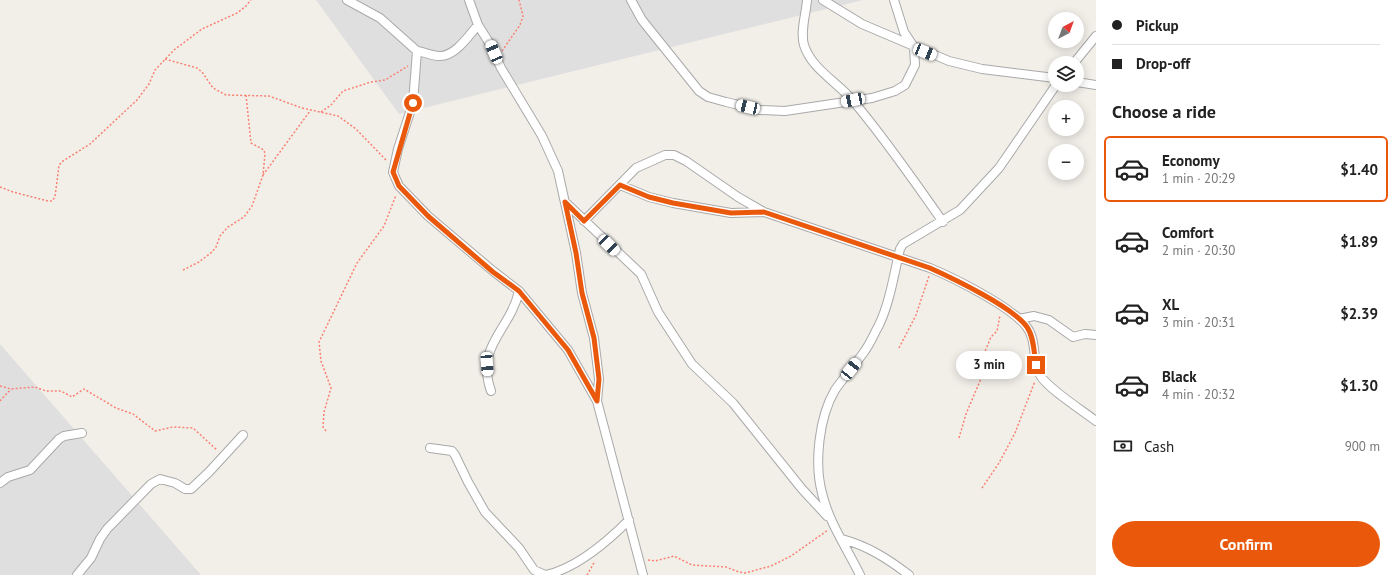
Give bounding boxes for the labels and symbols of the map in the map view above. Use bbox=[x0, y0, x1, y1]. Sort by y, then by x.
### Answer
north arrow bbox=[1048, 12, 1084, 48]
car bbox=[484, 39, 504, 65]
car bbox=[912, 42, 938, 62]
car bbox=[840, 92, 866, 108]
route start bbox=[404, 94, 422, 112]
car bbox=[735, 98, 761, 116]
car bbox=[596, 232, 622, 258]
callout: 3 min bbox=[956, 351, 1022, 379]
car bbox=[480, 352, 494, 376]
car bbox=[839, 356, 863, 382]
route end bbox=[1027, 356, 1045, 374]

